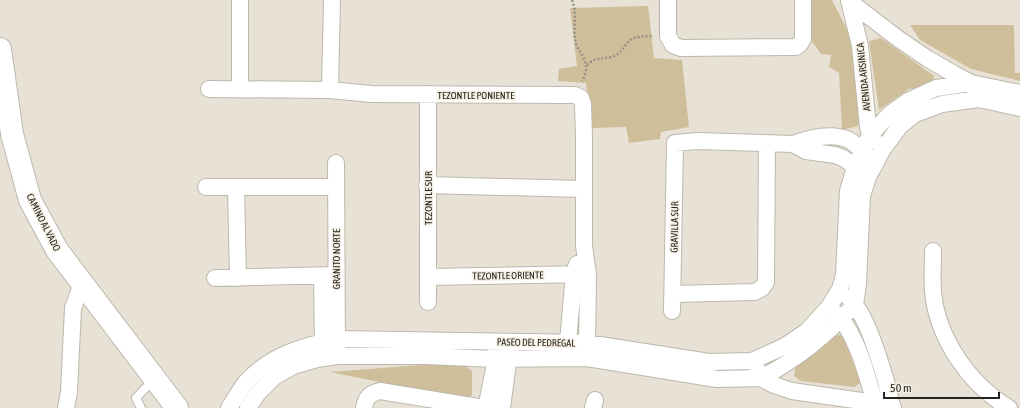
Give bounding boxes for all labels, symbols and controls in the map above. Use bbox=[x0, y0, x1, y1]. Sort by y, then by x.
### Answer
street label: AVENIDA ARSINICA bbox=[854, 42, 873, 112]
street label: TEZONTLE PONIENTE bbox=[438, 90, 515, 101]
street label: TEZONTLE SUR bbox=[423, 171, 434, 225]
street label: CAMINO AL VADO bbox=[24, 192, 63, 253]
street label: GRAVILLA SUR bbox=[669, 201, 680, 253]
street label: GRANITO NORTE bbox=[331, 228, 342, 289]
street label: TEZONTLE ORIENTE bbox=[472, 269, 544, 282]
street label: PASEO DEL PEDREGAL bbox=[497, 336, 575, 349]
scale bar bbox=[884, 374, 999, 400]
text: 50 m bbox=[890, 381, 912, 395]

